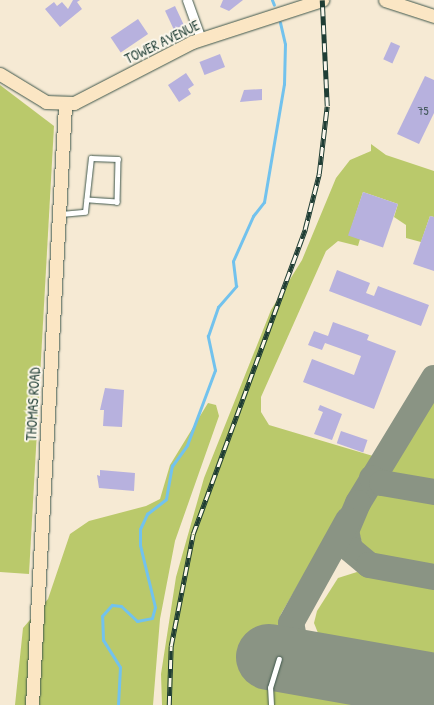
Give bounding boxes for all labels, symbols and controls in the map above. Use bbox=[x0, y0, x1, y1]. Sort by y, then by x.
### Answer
street label: TOWER AVENUE bbox=[122, 17, 202, 67]
house number: 75 bbox=[417, 104, 429, 118]
street label: THOMAS ROAD bbox=[23, 367, 43, 441]

